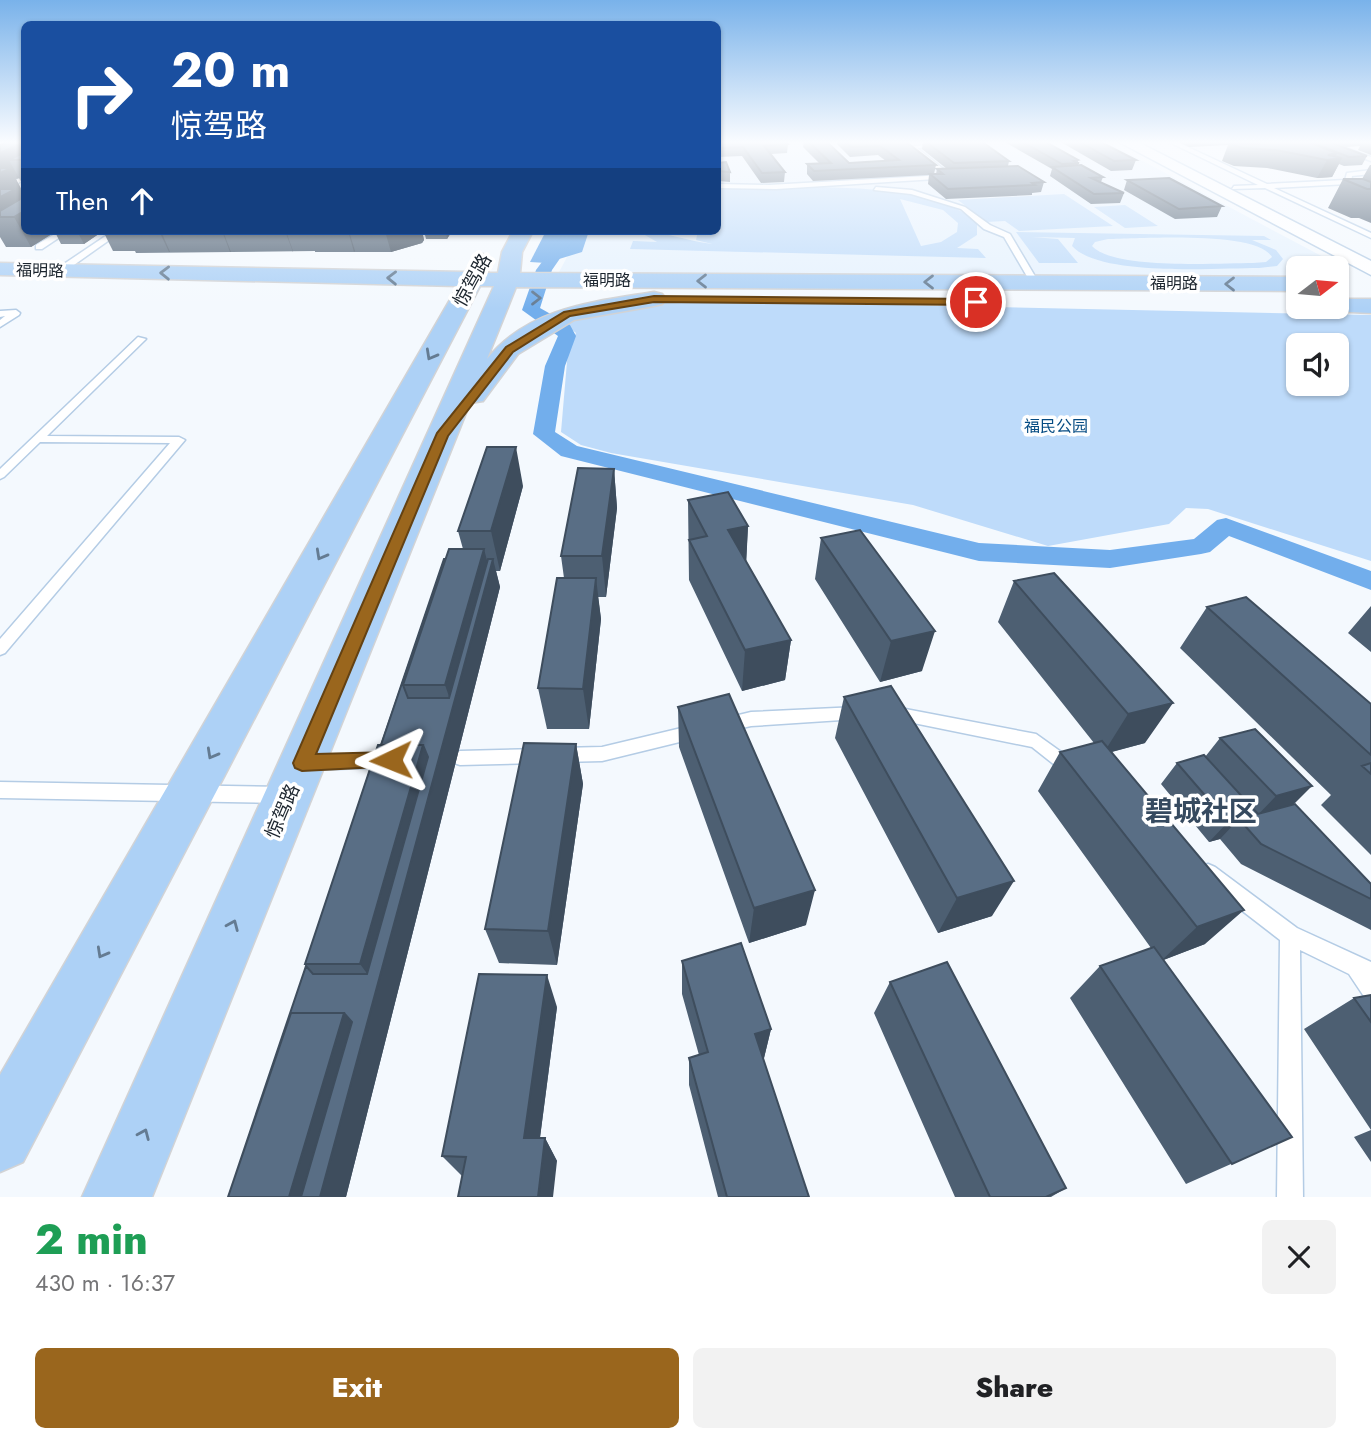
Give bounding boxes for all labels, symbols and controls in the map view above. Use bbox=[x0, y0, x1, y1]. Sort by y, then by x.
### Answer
text: 20 m bbox=[171, 35, 290, 105]
icon: right bbox=[56, 49, 147, 140]
text: 惊驾路 bbox=[171, 103, 267, 149]
text: Then bbox=[56, 182, 109, 220]
icon: ahead bbox=[123, 182, 161, 220]
street label: 惊驾路 bbox=[447, 249, 498, 312]
north arrow bbox=[1286, 256, 1349, 318]
map controls bbox=[1286, 256, 1349, 396]
street label: 福明路 bbox=[16, 259, 64, 282]
one-way arrow bbox=[159, 265, 170, 280]
street label: 福明路 bbox=[583, 269, 631, 292]
one-way arrow bbox=[386, 270, 397, 285]
pin bbox=[946, 272, 1006, 332]
street label: 福明路 bbox=[1150, 272, 1198, 295]
one-way arrow bbox=[696, 273, 707, 289]
one-way arrow bbox=[924, 274, 934, 290]
one-way arrow bbox=[1225, 276, 1235, 292]
icon: arrive bbox=[957, 283, 995, 321]
one-way arrow bbox=[531, 290, 541, 306]
button: sound bbox=[1286, 333, 1349, 396]
one-way arrow bbox=[426, 348, 439, 360]
park label: 福民公园 bbox=[1024, 415, 1088, 438]
one-way arrow bbox=[316, 547, 329, 560]
position arrow bbox=[354, 723, 428, 797]
one-way arrow bbox=[206, 747, 220, 759]
street label: 惊驾路 bbox=[259, 780, 306, 843]
district label: 碧城社区 bbox=[1145, 791, 1257, 832]
one-way arrow bbox=[225, 920, 239, 932]
one-way arrow bbox=[97, 946, 110, 959]
one-way arrow bbox=[135, 1129, 149, 1141]
text: 2 min bbox=[35, 1209, 148, 1270]
button: close bbox=[1262, 1220, 1336, 1294]
text: 430 m · 16:37 bbox=[35, 1266, 175, 1300]
button: Exit bbox=[35, 1348, 679, 1428]
button: Share bbox=[693, 1348, 1336, 1428]

